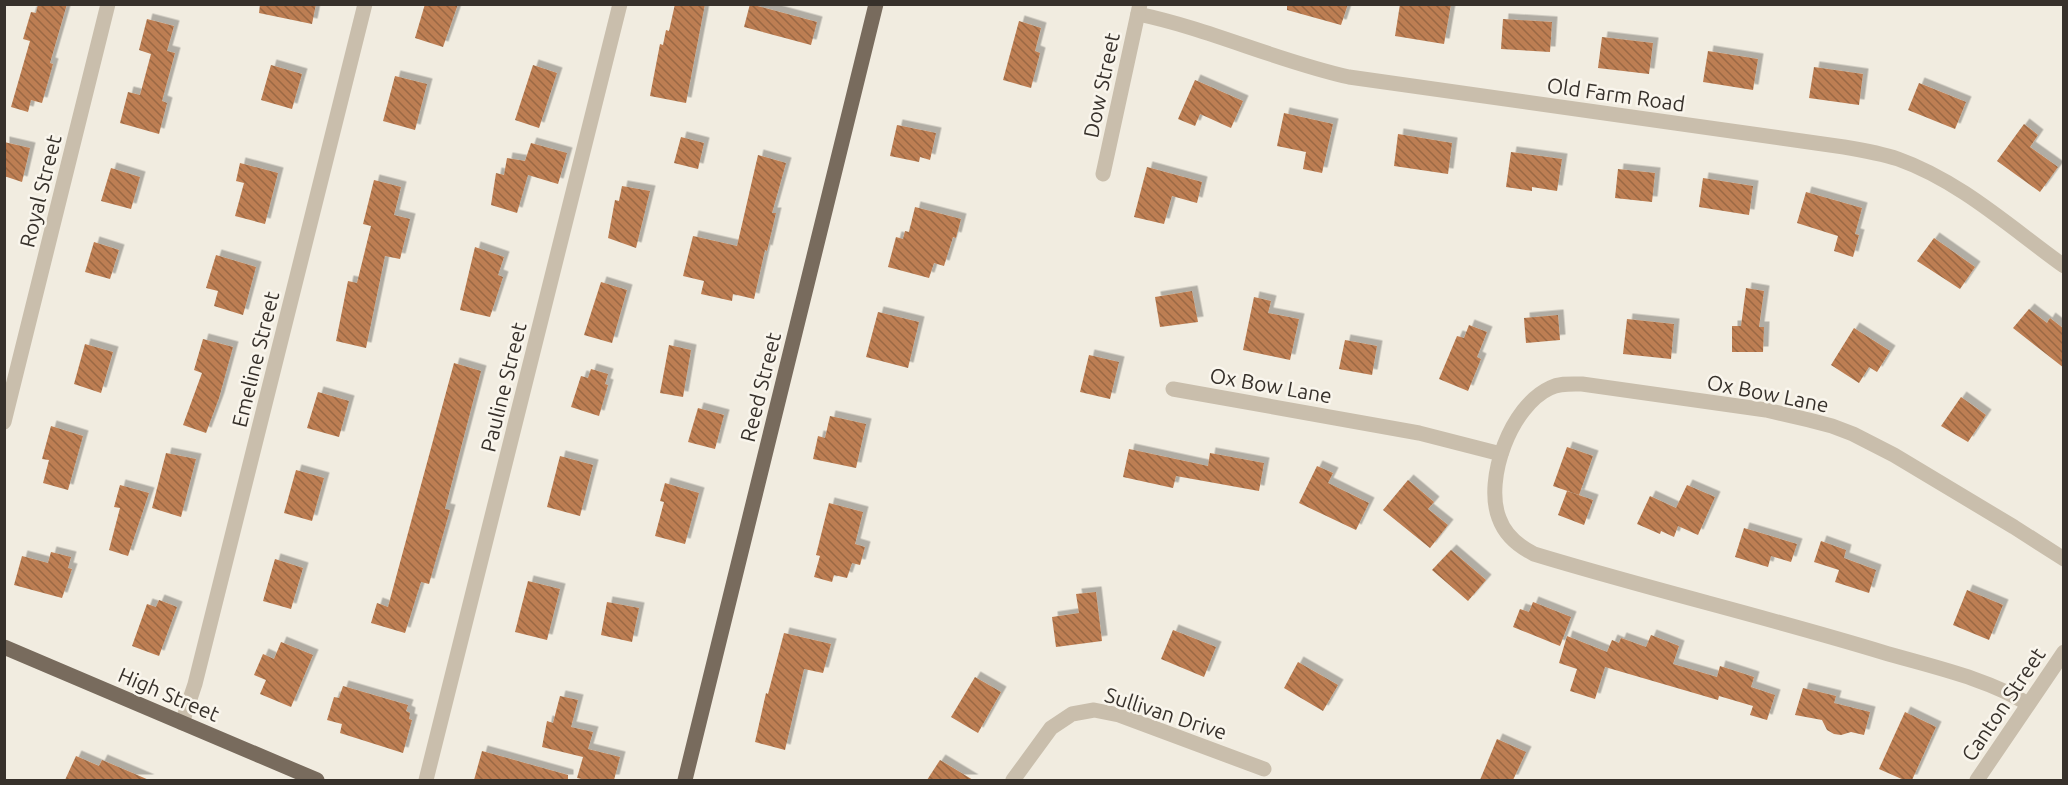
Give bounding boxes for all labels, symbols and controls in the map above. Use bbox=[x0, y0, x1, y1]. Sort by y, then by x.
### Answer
street label: Dow Street bbox=[1078, 30, 1124, 140]
street label: Old Farm Road bbox=[1545, 72, 1687, 116]
street label: Royal Street bbox=[14, 132, 66, 250]
street label: Emeline Street bbox=[227, 289, 283, 429]
street label: Pauline Street bbox=[475, 320, 531, 454]
street label: Reed Street bbox=[735, 330, 785, 444]
street label: Ox Bow Lane bbox=[1208, 362, 1334, 408]
street label: Ox Bow Lane bbox=[1705, 369, 1831, 417]
street label: Canton Street bbox=[1956, 643, 2050, 765]
street label: High Street bbox=[115, 662, 223, 726]
street label: Sullivan Drive bbox=[1102, 682, 1230, 744]

